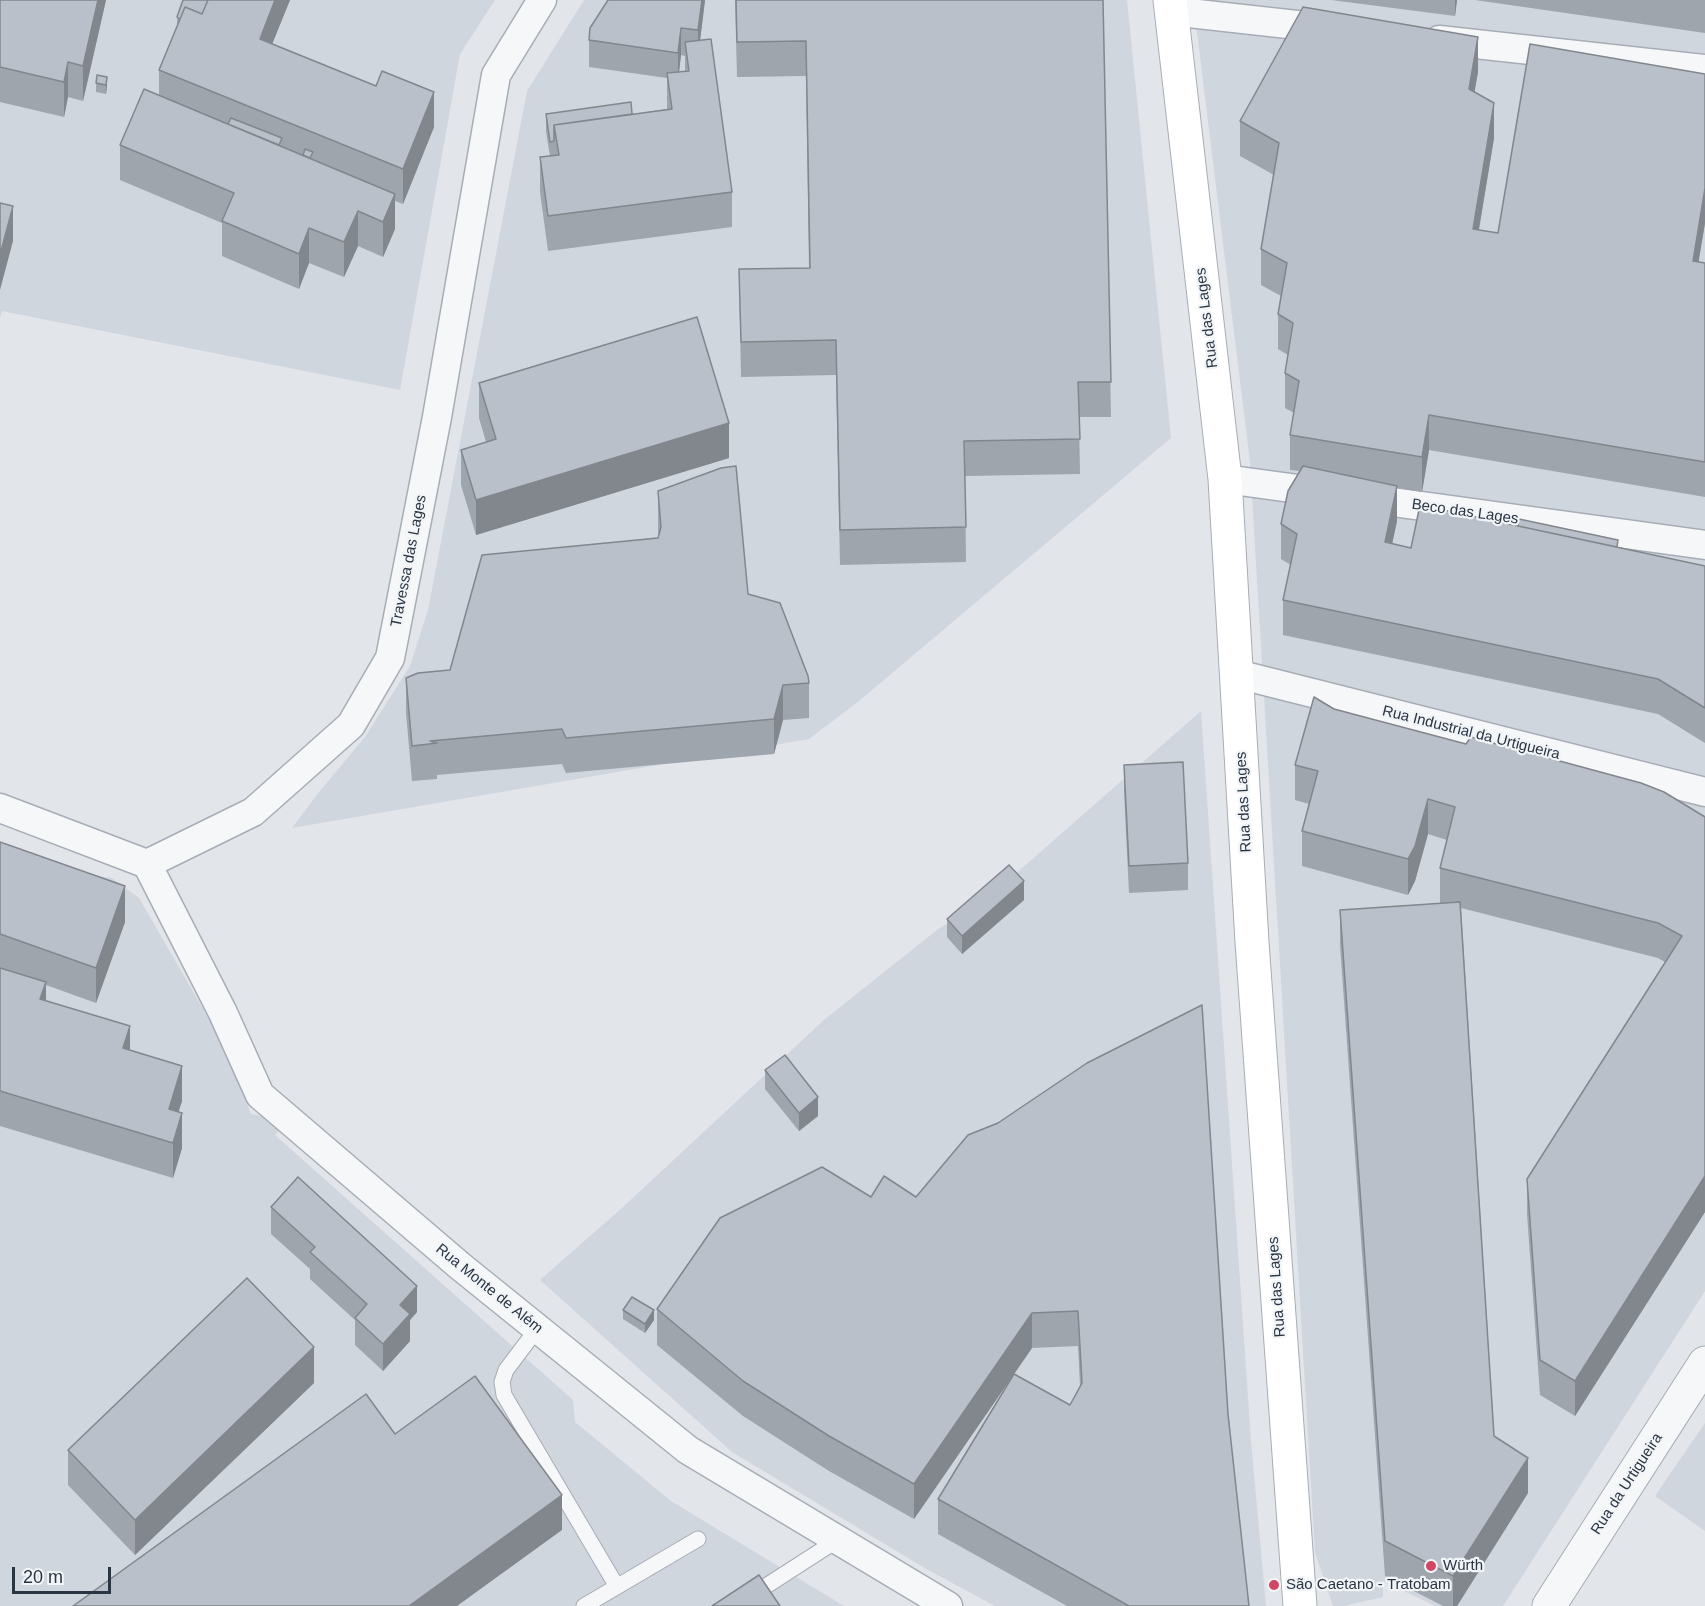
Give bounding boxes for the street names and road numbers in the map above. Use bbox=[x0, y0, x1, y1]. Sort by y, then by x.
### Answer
street label: Rua das Lages bbox=[1192, 267, 1222, 369]
street label: Travessa das Lages bbox=[387, 493, 431, 629]
street label: Beco das Lages bbox=[1410, 496, 1520, 528]
street label: Rua Industrial da Urtigueira bbox=[1380, 702, 1562, 764]
street label: Rua das Lages bbox=[1232, 751, 1256, 853]
street label: Rua das Lages bbox=[1265, 1236, 1289, 1338]
street label: Rua Monte de Além bbox=[432, 1240, 546, 1338]
street label: Rua da Urtigueira bbox=[1587, 1430, 1667, 1538]

